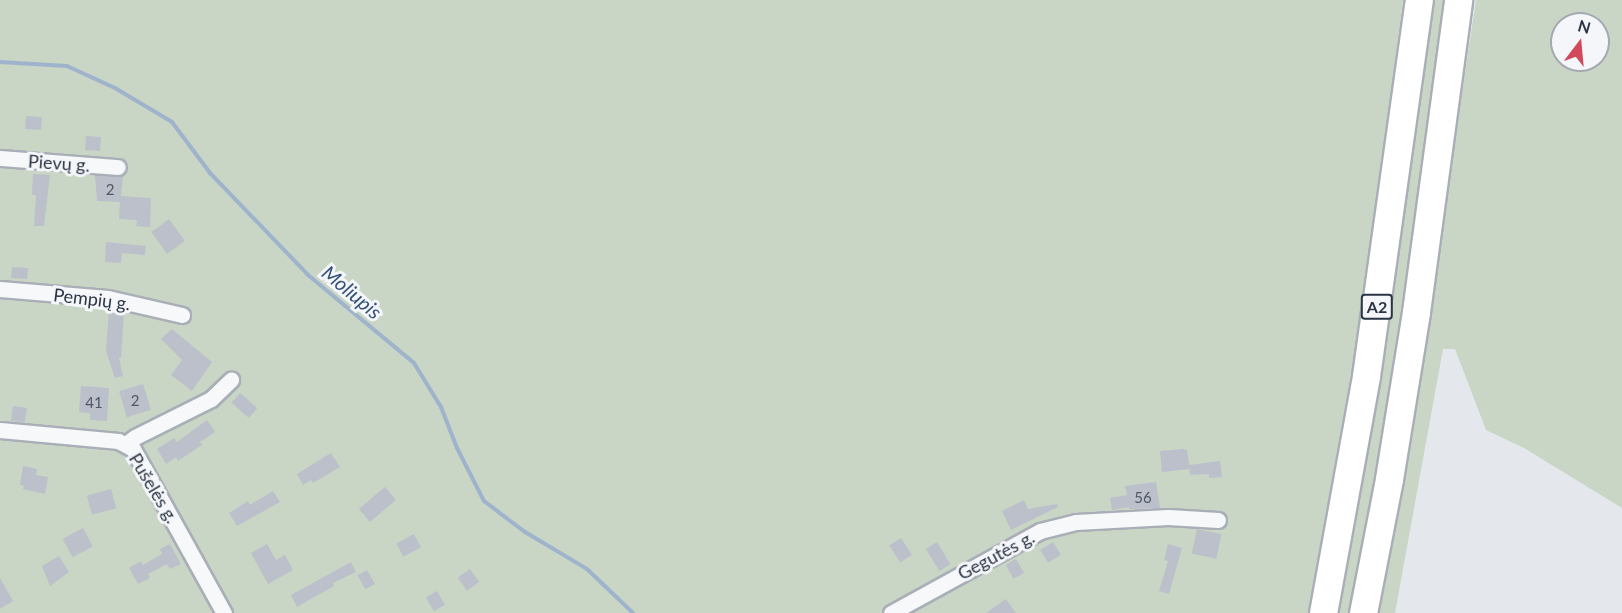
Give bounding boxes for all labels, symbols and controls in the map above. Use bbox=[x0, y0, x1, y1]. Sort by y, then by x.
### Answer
north arrow bbox=[1550, 12, 1610, 72]
text: N bbox=[1576, 15, 1593, 37]
street label: Pievų g. bbox=[27, 150, 91, 176]
house number: 2 bbox=[106, 181, 114, 199]
water label: Moliupis bbox=[317, 260, 387, 324]
street label: Pempių g. bbox=[52, 284, 132, 314]
road number: A2 bbox=[1360, 294, 1394, 320]
house number: 2 bbox=[131, 392, 139, 410]
house number: 41 bbox=[85, 394, 103, 412]
street label: Pušelės g. bbox=[125, 449, 183, 527]
house number: 56 bbox=[1134, 489, 1152, 507]
street label: Gegutės g. bbox=[954, 526, 1038, 584]

